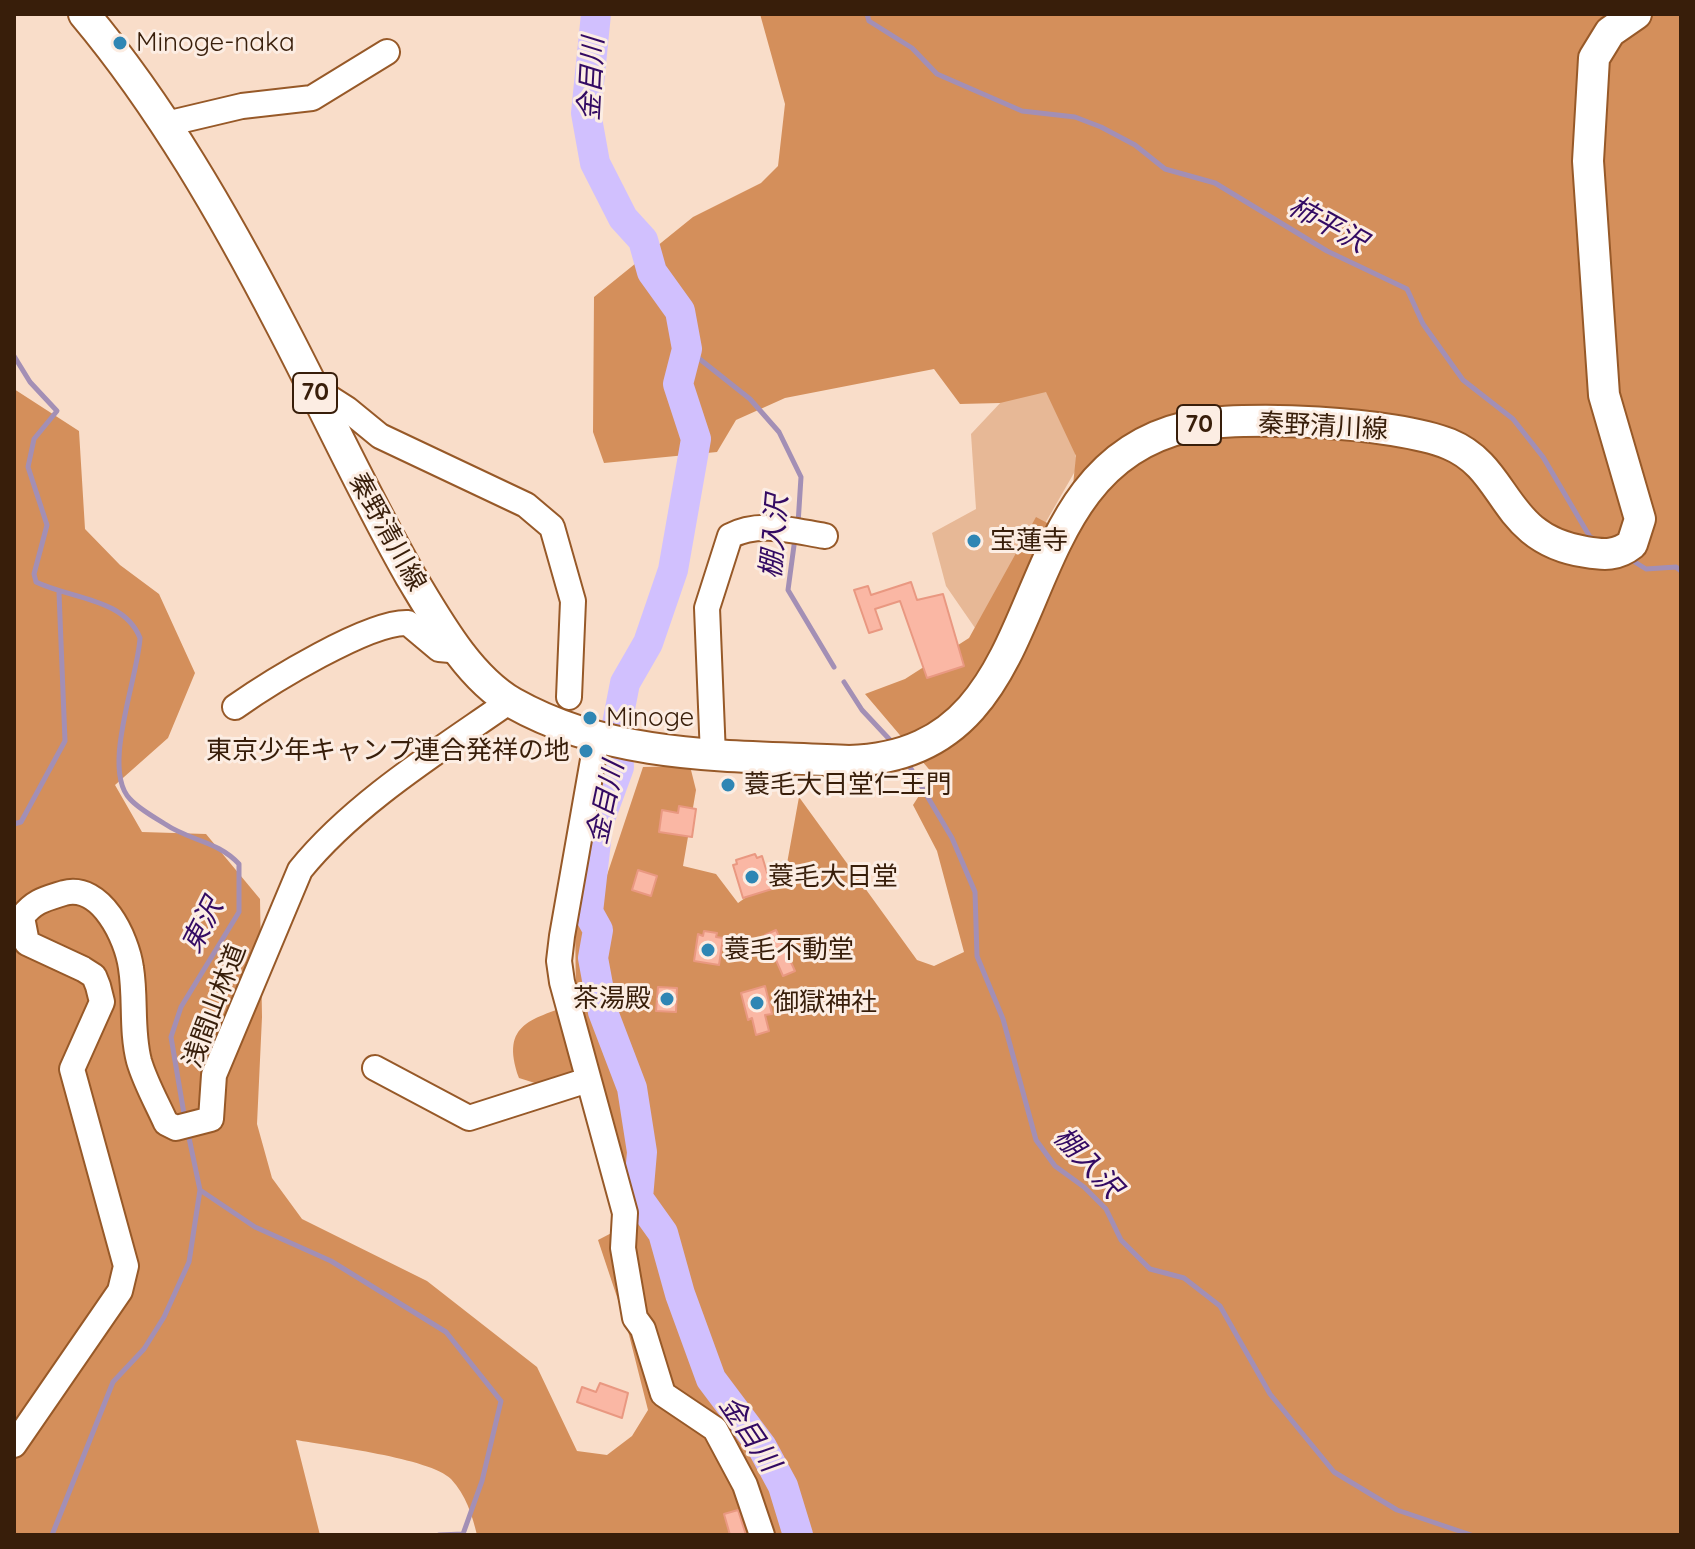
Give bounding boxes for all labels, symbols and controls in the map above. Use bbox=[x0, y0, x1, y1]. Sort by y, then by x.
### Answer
place label: Minoge-naka bbox=[136, 27, 295, 59]
marker: Minoge-naka bbox=[111, 34, 129, 52]
water label: 金目川 bbox=[573, 36, 611, 122]
water label: 柿平沢 bbox=[1282, 190, 1372, 260]
road number: 70 bbox=[293, 373, 337, 413]
road number: 70 bbox=[1177, 405, 1221, 445]
street label: 秦野清川線 bbox=[1257, 408, 1389, 446]
street label: 秦野清川線 bbox=[342, 468, 432, 596]
water label: 棚入沢 bbox=[755, 494, 795, 580]
place label: 宝蓮寺 bbox=[990, 525, 1068, 557]
marker: 宝蓮寺 bbox=[965, 532, 983, 550]
place label: Minoge bbox=[606, 702, 694, 734]
marker: Minoge bbox=[581, 709, 599, 727]
place label: 東京少年キャンプ連合発祥の地 bbox=[206, 735, 570, 767]
marker: 東京少年キャンプ連合発祥の地 bbox=[577, 742, 595, 760]
water label: 金目川 bbox=[581, 758, 631, 848]
place label: 蓑毛大日堂仁王門 bbox=[744, 769, 952, 801]
marker: 蓑毛大日堂仁王門 bbox=[719, 776, 737, 794]
place label: 蓑毛大日堂 bbox=[768, 861, 898, 893]
marker: 蓑毛大日堂 bbox=[743, 868, 761, 886]
water label: 東沢 bbox=[175, 893, 231, 959]
place label: 蓑毛不動堂 bbox=[724, 934, 854, 966]
street label: 浅間山林道 bbox=[177, 940, 253, 1072]
marker: 蓑毛不動堂 bbox=[699, 941, 717, 959]
place label: 茶湯殿 bbox=[573, 983, 651, 1015]
place label: 御獄神社 bbox=[773, 987, 877, 1019]
marker: 茶湯殿 bbox=[658, 990, 676, 1008]
marker: 御獄神社 bbox=[748, 994, 766, 1012]
water label: 棚入沢 bbox=[1046, 1121, 1128, 1205]
water label: 金目川 bbox=[712, 1390, 786, 1478]

